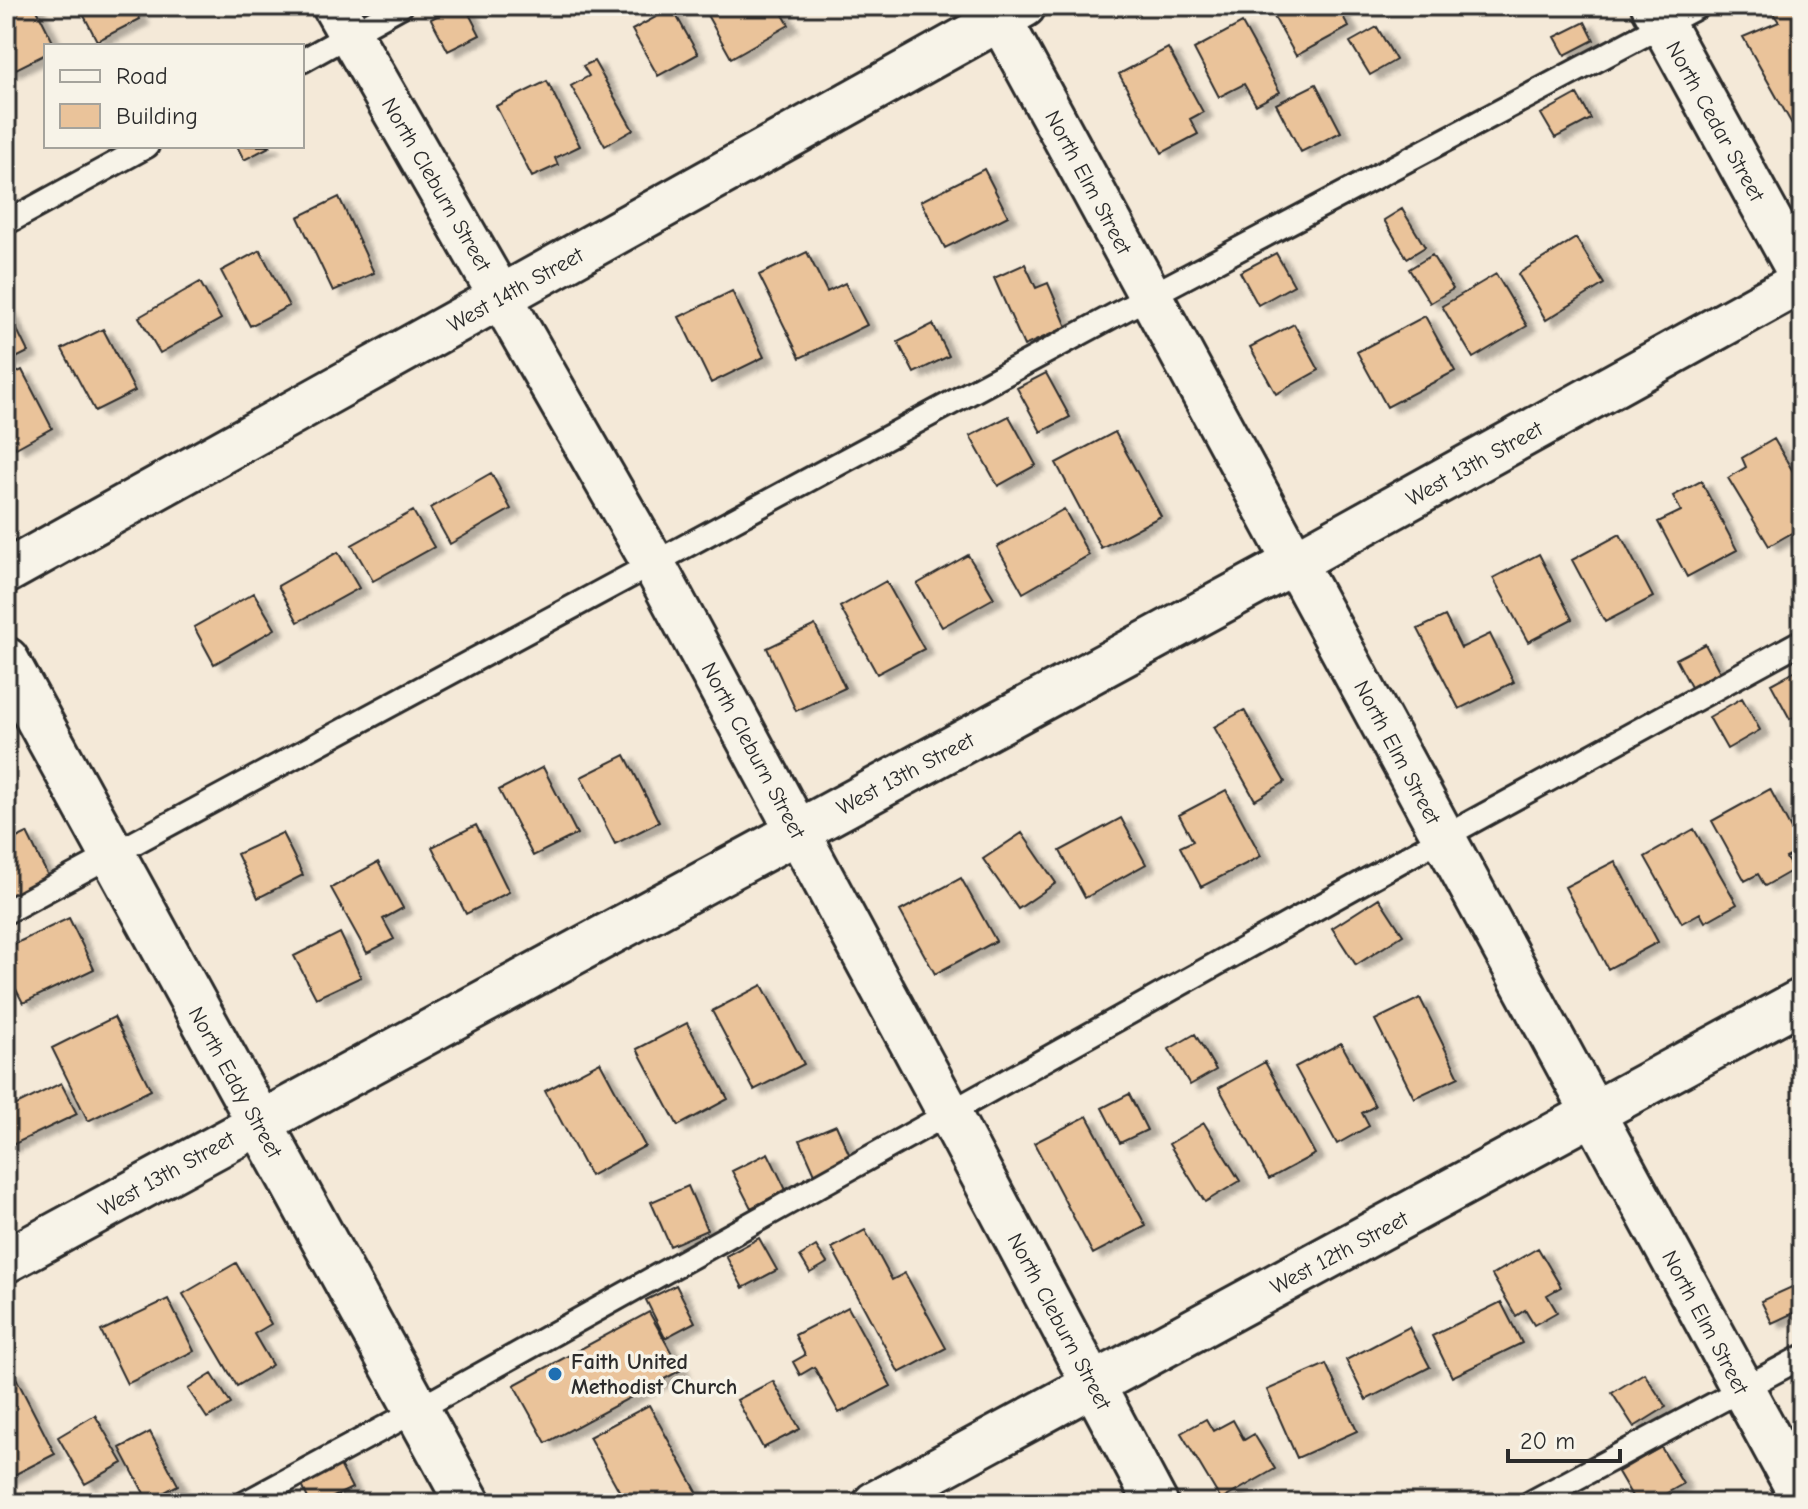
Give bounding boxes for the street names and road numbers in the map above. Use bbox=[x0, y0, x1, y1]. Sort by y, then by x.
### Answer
street label: North Cedar Street bbox=[1660, 37, 1770, 207]
street label: North Cleburn Street bbox=[376, 93, 497, 276]
street label: North Elm Street bbox=[1039, 106, 1137, 259]
street label: West 14th Street bbox=[443, 242, 589, 338]
street label: West 13th Street bbox=[1402, 415, 1548, 512]
street label: North Cleburn Street bbox=[696, 658, 811, 844]
street label: North Elm Street bbox=[1348, 676, 1446, 829]
street label: West 13th Street bbox=[832, 726, 979, 821]
street label: North Eddy Street bbox=[183, 1002, 288, 1163]
street label: West 13th Street bbox=[94, 1125, 240, 1222]
street label: West 12th Street bbox=[1266, 1205, 1413, 1300]
street label: North Cleburn Street bbox=[1002, 1229, 1117, 1415]
street label: North Elm Street bbox=[1656, 1246, 1754, 1399]

